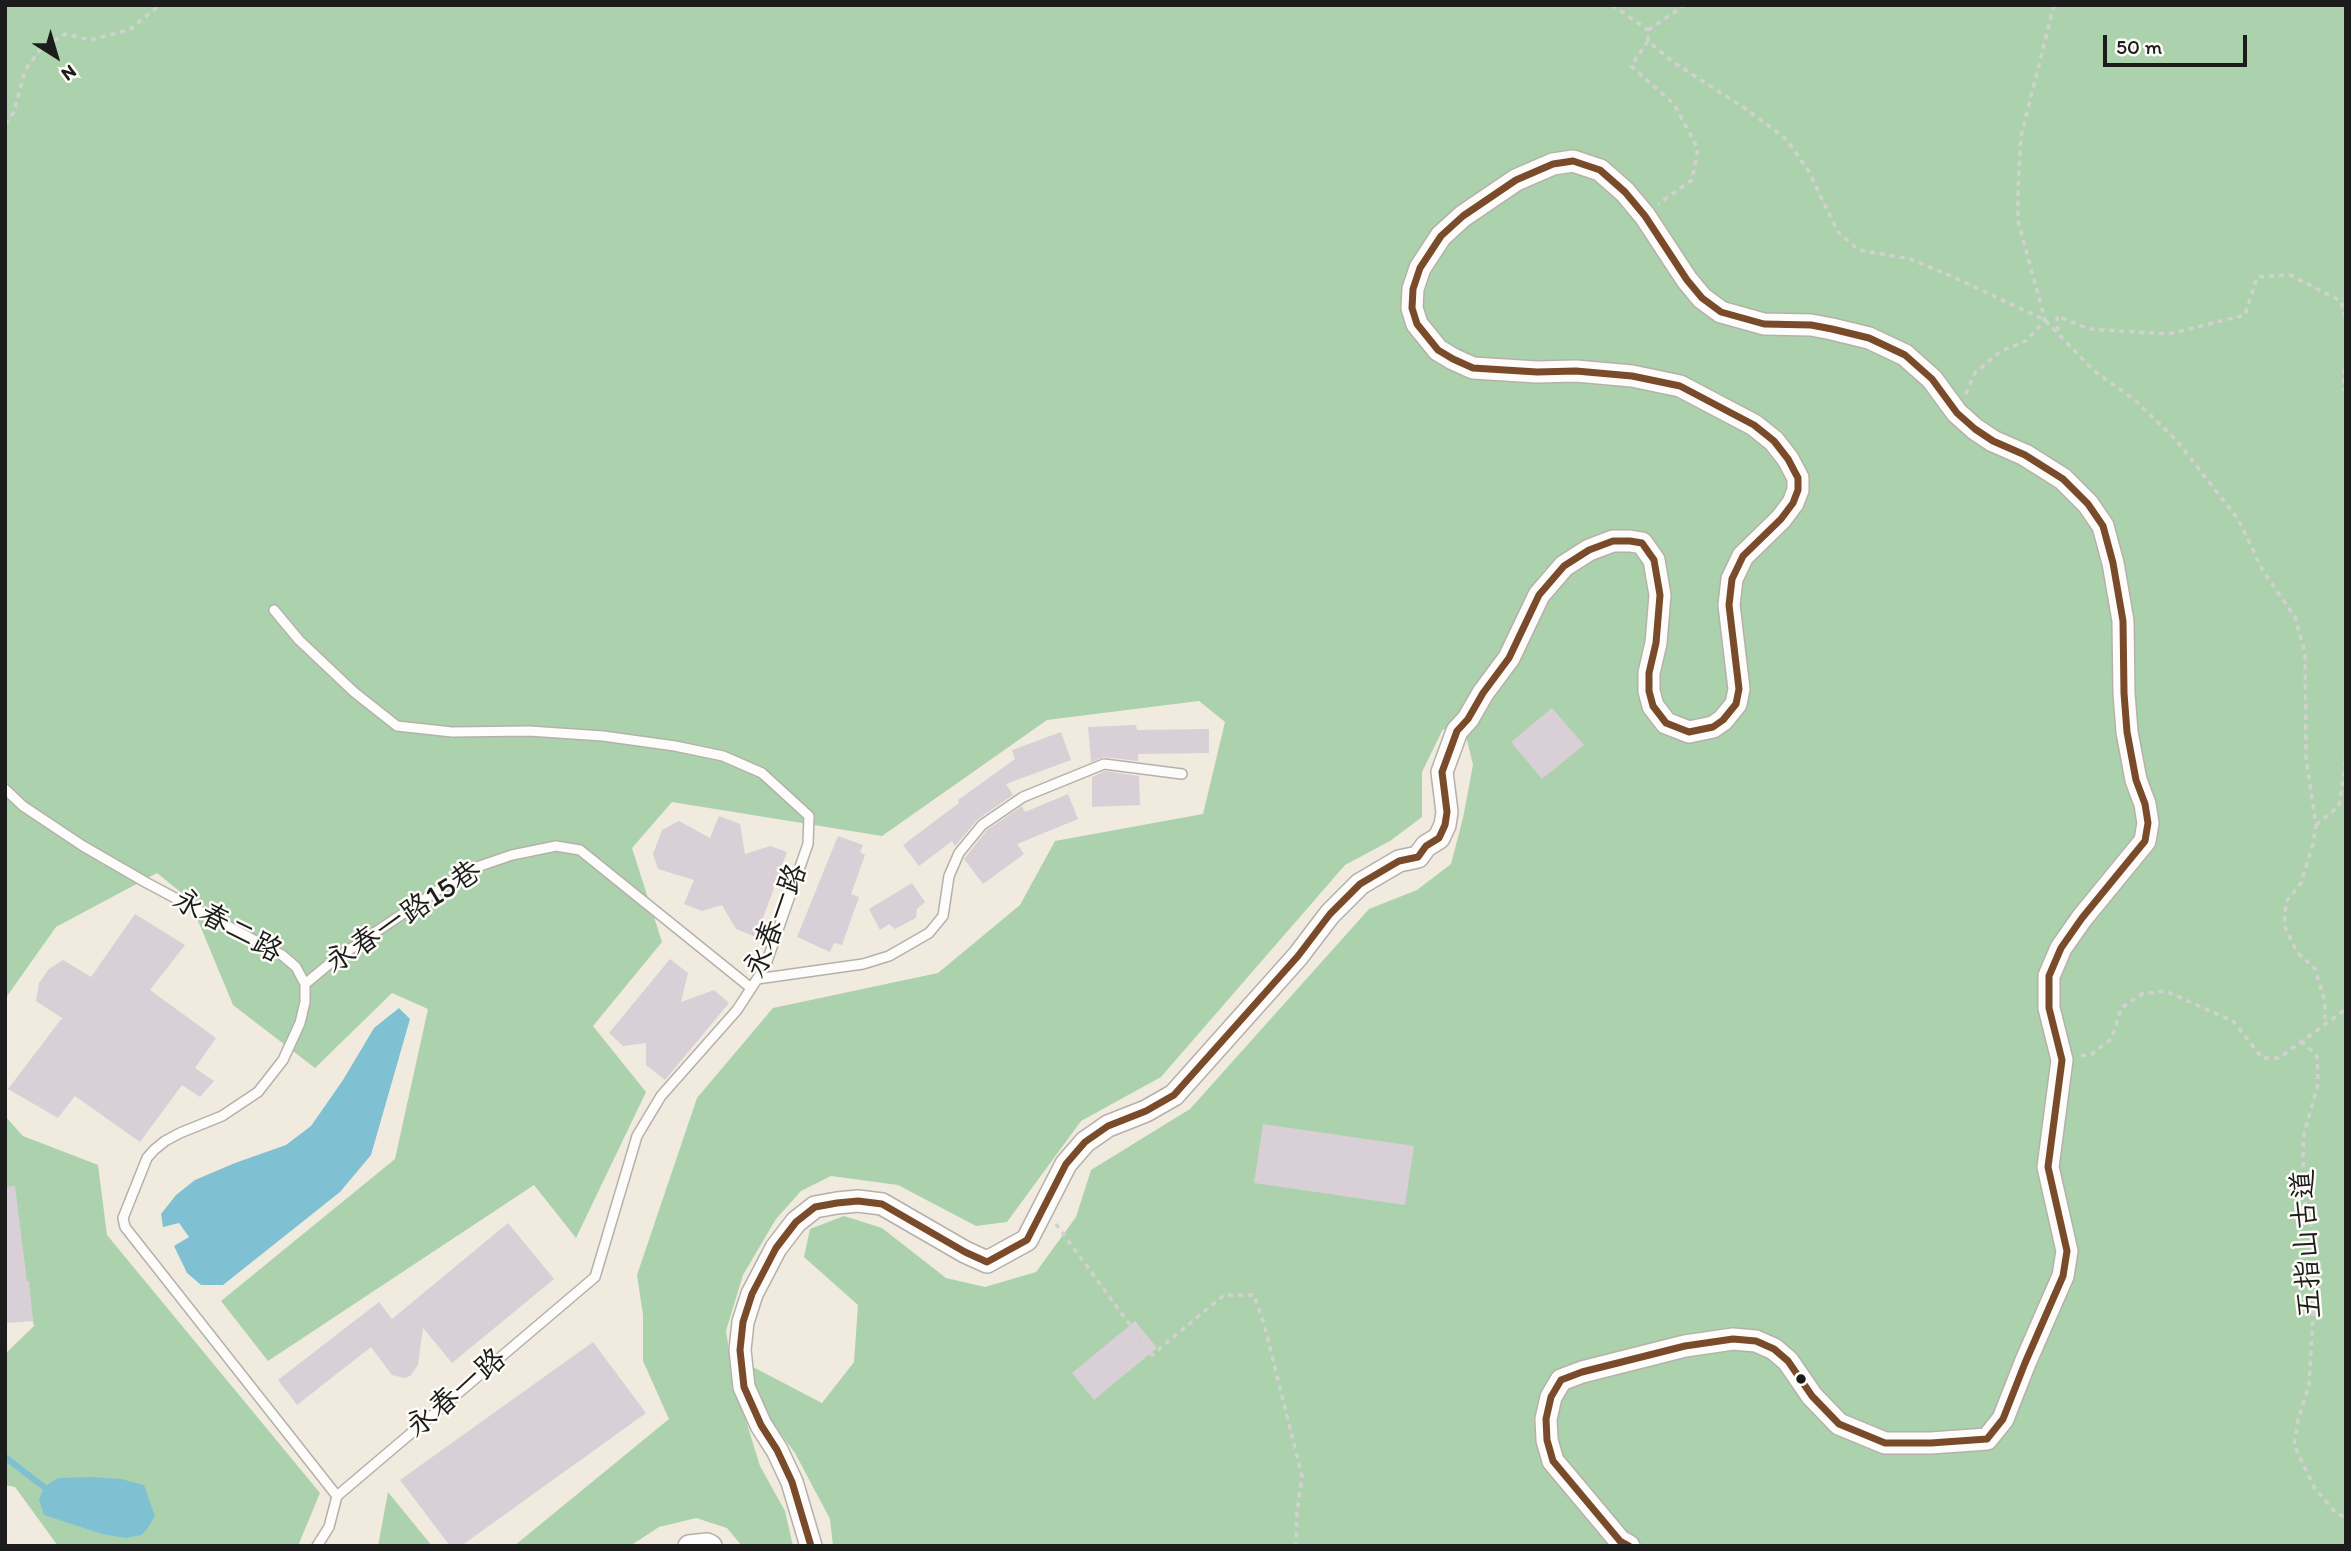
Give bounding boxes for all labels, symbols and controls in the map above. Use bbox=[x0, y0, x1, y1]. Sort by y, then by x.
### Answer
north arrow bbox=[21, 21, 91, 91]
scale bar bbox=[2106, 21, 2250, 65]
text: 50 m bbox=[2116, 34, 2162, 59]
text: N bbox=[57, 60, 81, 86]
street label: 永春一路15巷 bbox=[319, 854, 489, 982]
street label: 永春一路 bbox=[738, 859, 816, 983]
street label: 永春二路 bbox=[166, 882, 288, 972]
street label: 五指山古道 bbox=[2286, 1168, 2330, 1320]
street label: 永春一路 bbox=[399, 1342, 515, 1446]
unlabelled marker bbox=[1794, 1372, 1808, 1386]

